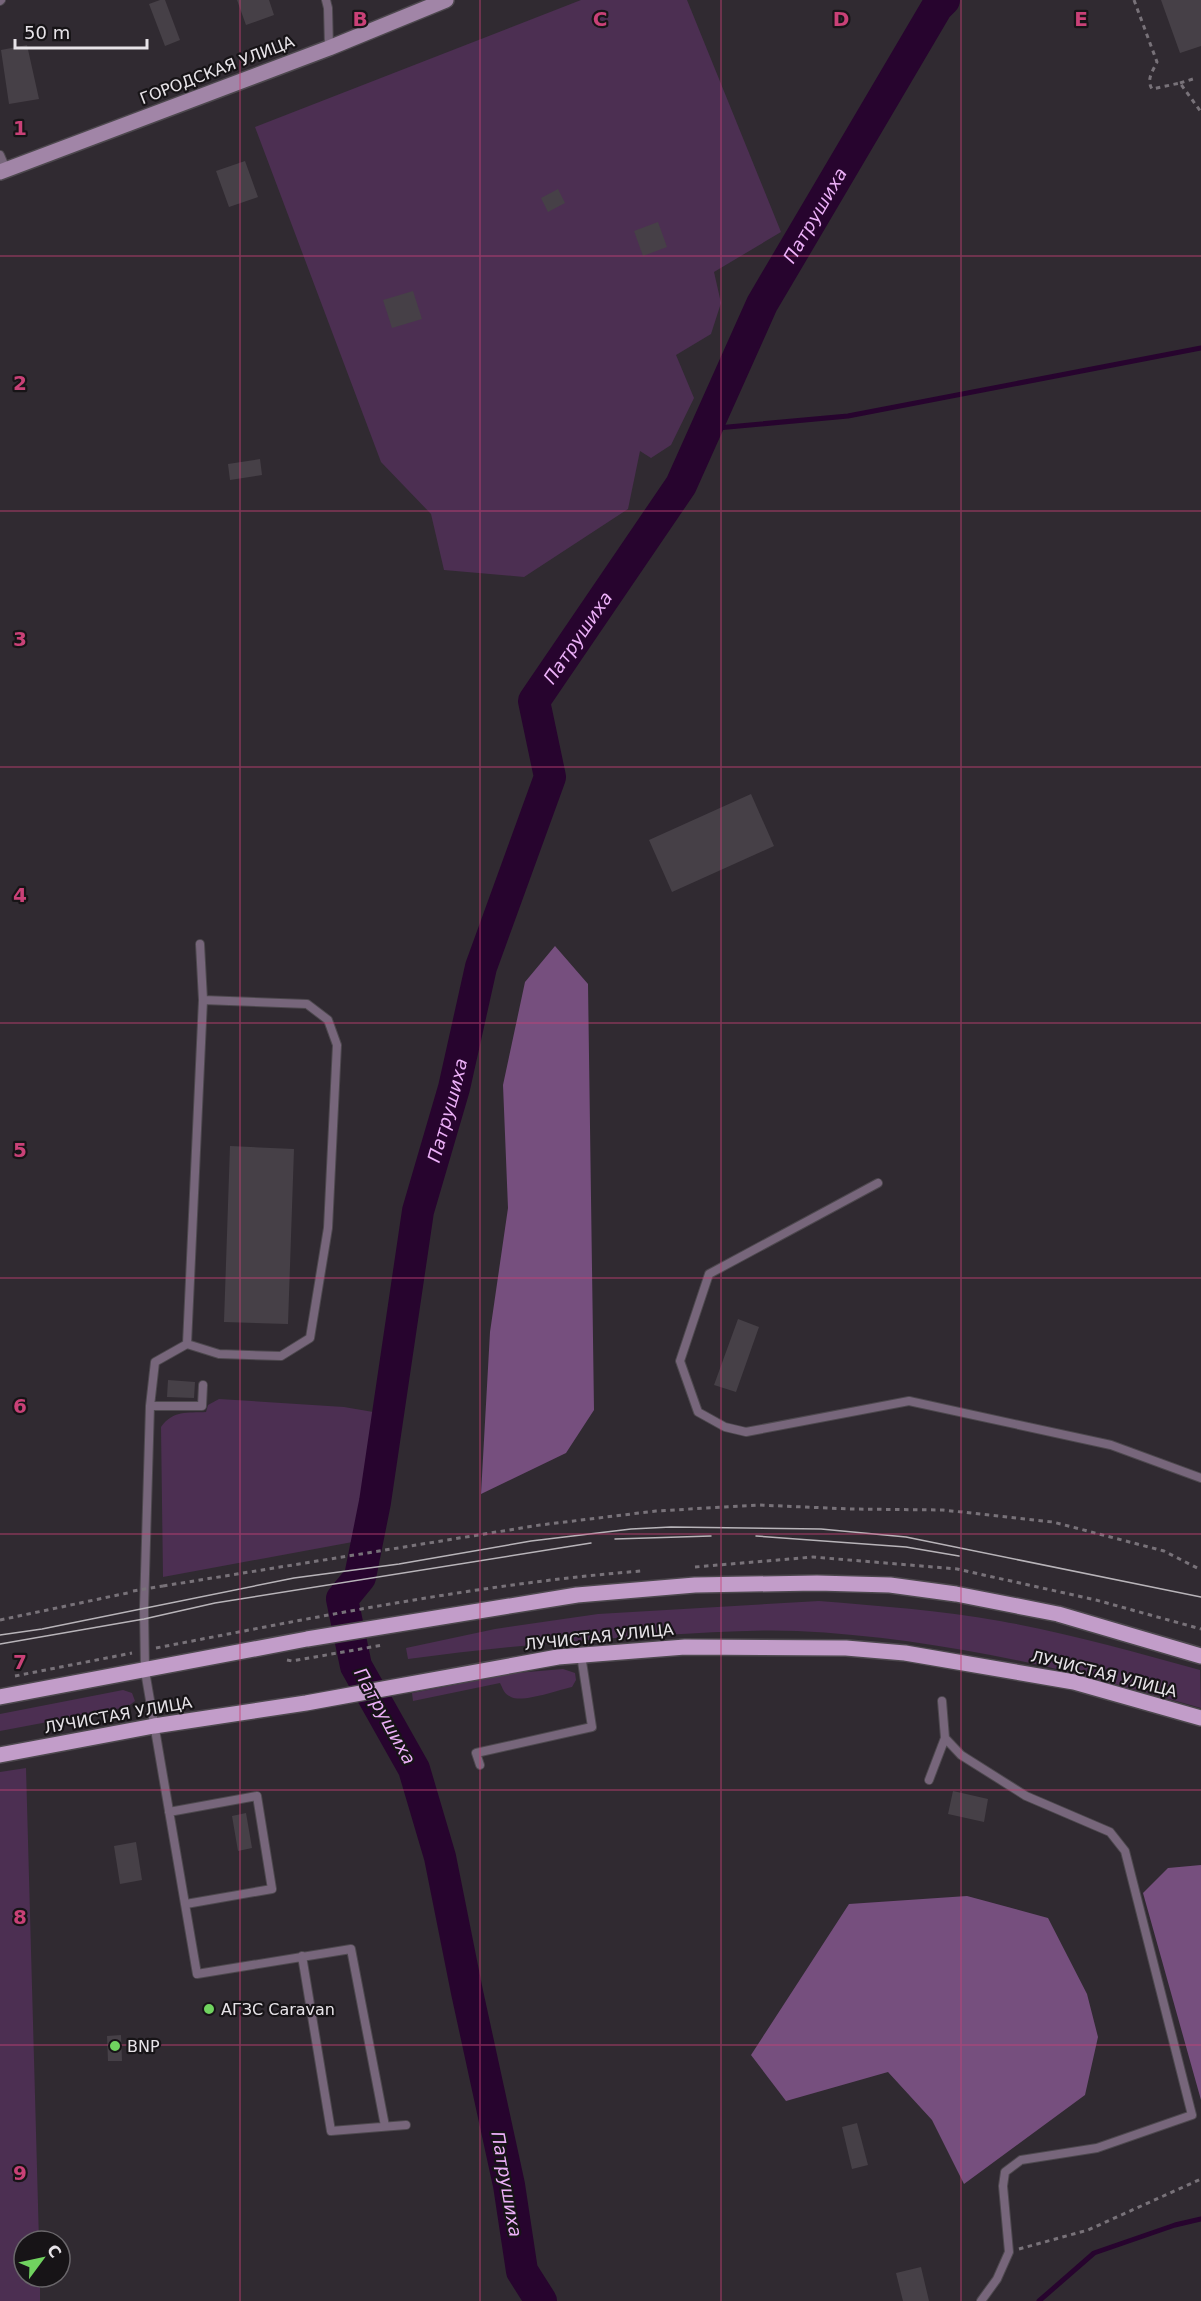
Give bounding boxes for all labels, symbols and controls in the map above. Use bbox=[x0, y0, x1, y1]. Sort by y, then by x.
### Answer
text: B bbox=[352, 7, 368, 31]
text: C bbox=[593, 7, 607, 31]
text: D bbox=[833, 7, 849, 31]
text: E bbox=[1074, 7, 1088, 31]
scale bar bbox=[15, 12, 147, 50]
text: 50 m bbox=[24, 22, 70, 43]
street label: ГОРОДСКАЯ УЛИЦА bbox=[137, 32, 297, 108]
text: 1 bbox=[13, 116, 27, 140]
water label: Патрушиха bbox=[778, 164, 851, 266]
text: 2 bbox=[13, 371, 27, 395]
water label: Патрушиха bbox=[538, 587, 616, 688]
text: 3 bbox=[13, 627, 27, 651]
text: 4 bbox=[13, 883, 27, 907]
water label: Патрушиха bbox=[422, 1056, 471, 1165]
text: 5 bbox=[13, 1138, 27, 1162]
text: 6 bbox=[13, 1394, 27, 1418]
street label: ЛУЧИСТАЯ УЛИЦА bbox=[523, 1620, 675, 1654]
street label: ЛУЧИСТАЯ УЛИЦА bbox=[1029, 1647, 1179, 1701]
text: 7 bbox=[13, 1650, 27, 1674]
water label: Патрушиха bbox=[350, 1664, 420, 1768]
street label: ЛУЧИСТАЯ УЛИЦА bbox=[43, 1693, 194, 1737]
text: 8 bbox=[13, 1905, 27, 1929]
place label: АГЗС Caravan bbox=[221, 2000, 335, 2019]
marker: АГЗС Caravan bbox=[202, 2002, 216, 2016]
place label: BNP bbox=[127, 2037, 160, 2056]
marker: BNP bbox=[108, 2039, 122, 2053]
water label: Патрушиха bbox=[487, 2129, 527, 2239]
text: 9 bbox=[13, 2161, 27, 2185]
north arrow bbox=[12, 2229, 72, 2289]
text: С bbox=[43, 2241, 65, 2261]

